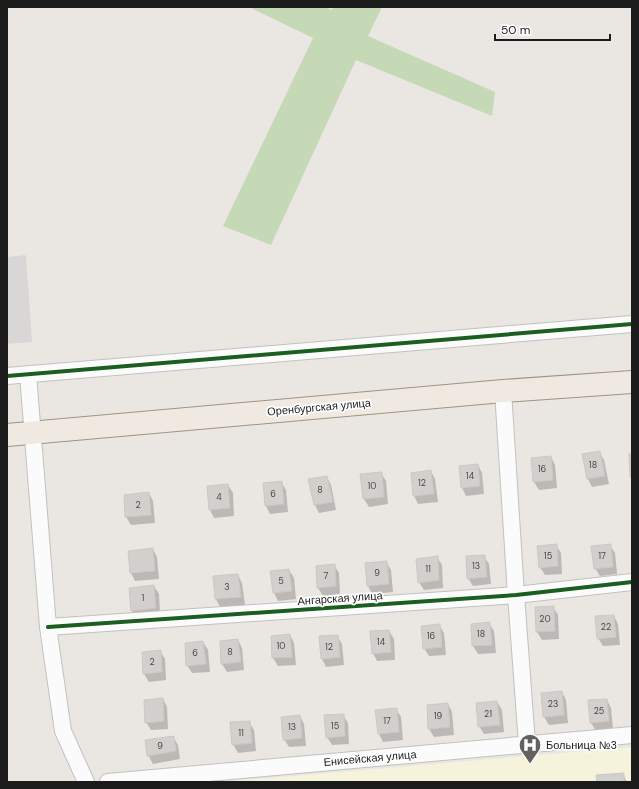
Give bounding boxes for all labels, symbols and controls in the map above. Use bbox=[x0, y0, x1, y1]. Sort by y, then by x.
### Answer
scale bar bbox=[495, 16, 610, 42]
text: 50 m bbox=[501, 22, 530, 38]
street label: Оренбургская улица bbox=[267, 395, 372, 419]
house number: 18 bbox=[589, 459, 597, 471]
house number: 16 bbox=[538, 463, 547, 475]
house number: 14 bbox=[466, 470, 475, 482]
house number: 12 bbox=[418, 477, 426, 489]
house number: 10 bbox=[368, 480, 376, 492]
house number: 8 bbox=[317, 484, 323, 496]
house number: 6 bbox=[270, 488, 276, 500]
house number: 4 bbox=[216, 491, 222, 503]
house number: 2 bbox=[135, 499, 141, 511]
house number: 15 bbox=[544, 550, 552, 562]
house number: 17 bbox=[598, 550, 606, 562]
house number: 13 bbox=[472, 560, 480, 572]
house number: 11 bbox=[425, 563, 431, 575]
house number: 9 bbox=[374, 567, 380, 579]
house number: 7 bbox=[324, 570, 329, 582]
house number: 5 bbox=[278, 575, 284, 587]
house number: 3 bbox=[224, 581, 230, 593]
street label: Ангарская улица bbox=[297, 588, 384, 608]
house number: 1 bbox=[142, 592, 145, 604]
house number: 20 bbox=[539, 613, 551, 625]
house number: 22 bbox=[601, 621, 611, 633]
house number: 18 bbox=[477, 628, 485, 640]
house number: 16 bbox=[427, 630, 436, 642]
house number: 14 bbox=[377, 636, 386, 648]
house number: 10 bbox=[277, 640, 285, 652]
house number: 12 bbox=[325, 641, 333, 653]
house number: 8 bbox=[227, 646, 233, 658]
house number: 6 bbox=[192, 647, 198, 659]
house number: 2 bbox=[149, 656, 155, 668]
house number: 23 bbox=[548, 698, 558, 710]
house number: 25 bbox=[594, 705, 604, 717]
house number: 21 bbox=[484, 708, 492, 720]
house number: 19 bbox=[434, 710, 443, 722]
house number: 17 bbox=[383, 715, 391, 727]
house number: 15 bbox=[331, 720, 339, 732]
house number: 13 bbox=[288, 721, 296, 733]
house number: 11 bbox=[238, 727, 244, 739]
hospital icon: Больница №3 bbox=[517, 732, 543, 765]
place label: Больница №3 bbox=[546, 738, 617, 752]
house number: 9 bbox=[157, 740, 163, 752]
street label: Енисейская улица bbox=[323, 747, 418, 769]

